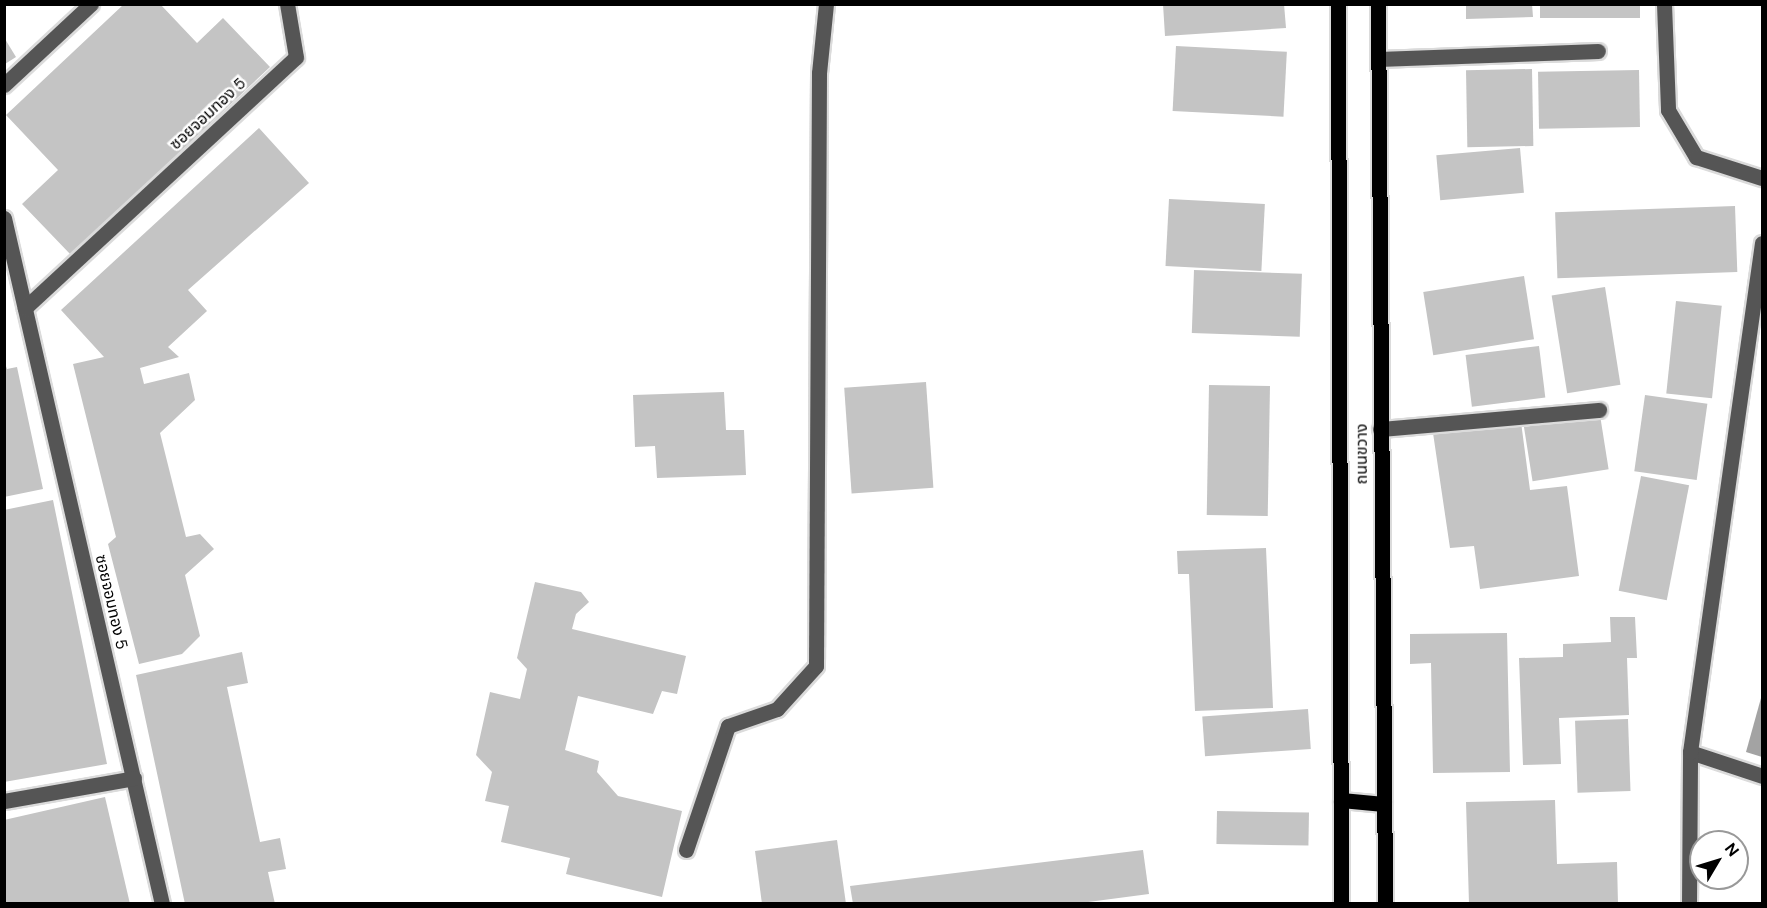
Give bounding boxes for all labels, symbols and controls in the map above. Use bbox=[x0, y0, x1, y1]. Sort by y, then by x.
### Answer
street label: ซอยจอมทอง 5 bbox=[166, 74, 250, 154]
street label: ถนนขวาง bbox=[1352, 424, 1372, 484]
street label: ซอยจอมทอง 5 bbox=[91, 553, 131, 651]
north arrow bbox=[1689, 830, 1749, 890]
text: N bbox=[1720, 839, 1744, 861]

